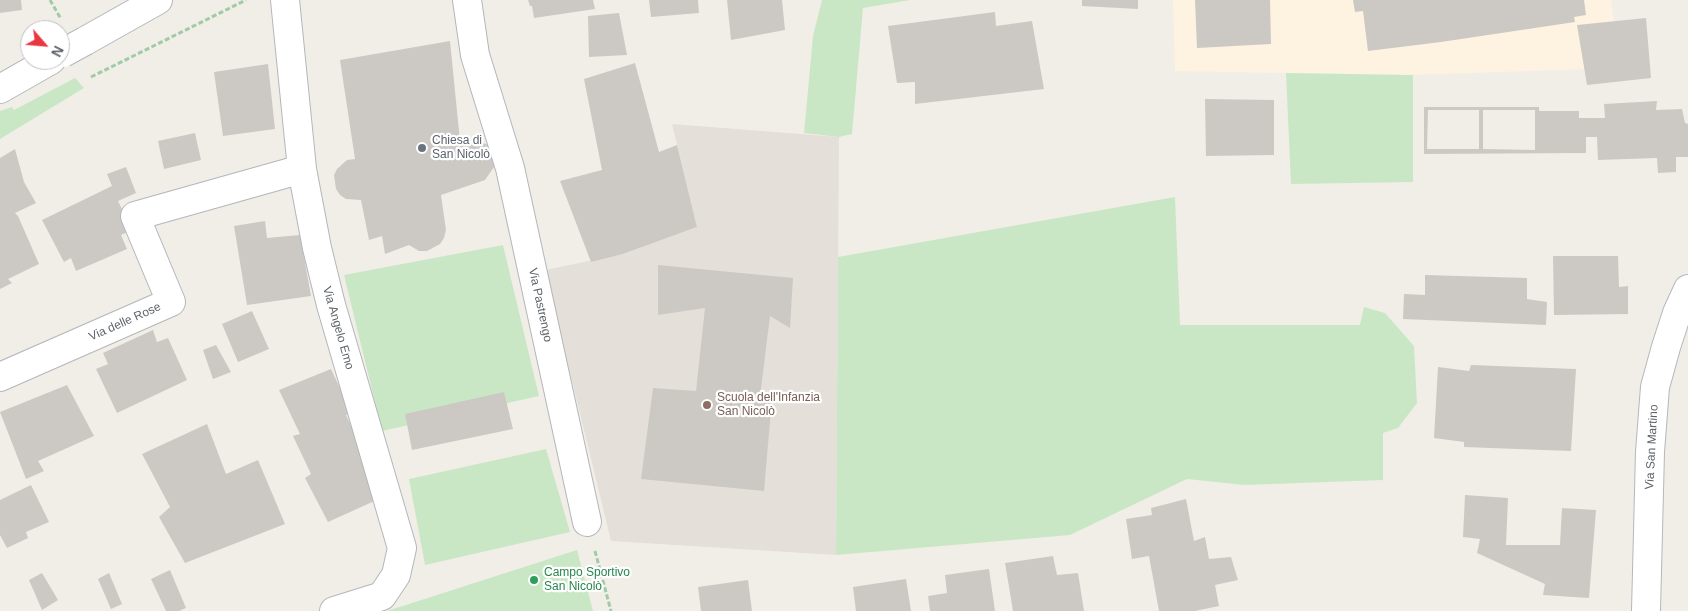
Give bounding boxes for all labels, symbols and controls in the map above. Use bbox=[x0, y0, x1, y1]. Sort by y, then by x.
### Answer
north arrow bbox=[20, 20, 70, 70]
text: N bbox=[48, 43, 67, 59]
place label: Chiesa di San Nicolò bbox=[432, 134, 490, 162]
marker: Chiesa di San Nicolò bbox=[416, 142, 428, 154]
street label: Via Pastrengo bbox=[525, 267, 555, 343]
street label: Via Angelo Emo bbox=[319, 285, 357, 371]
street label: Via delle Rose bbox=[87, 300, 163, 344]
place label: Scuola dell'Infanzia San Nicolò bbox=[717, 391, 820, 419]
marker: Scuola dell'Infanzia San Nicolò bbox=[701, 399, 713, 411]
street label: Via San Martino bbox=[1643, 404, 1661, 490]
place label: Campo Sportivo San Nicolò bbox=[544, 566, 630, 594]
marker: Campo Sportivo San Nicolò bbox=[528, 574, 540, 586]

